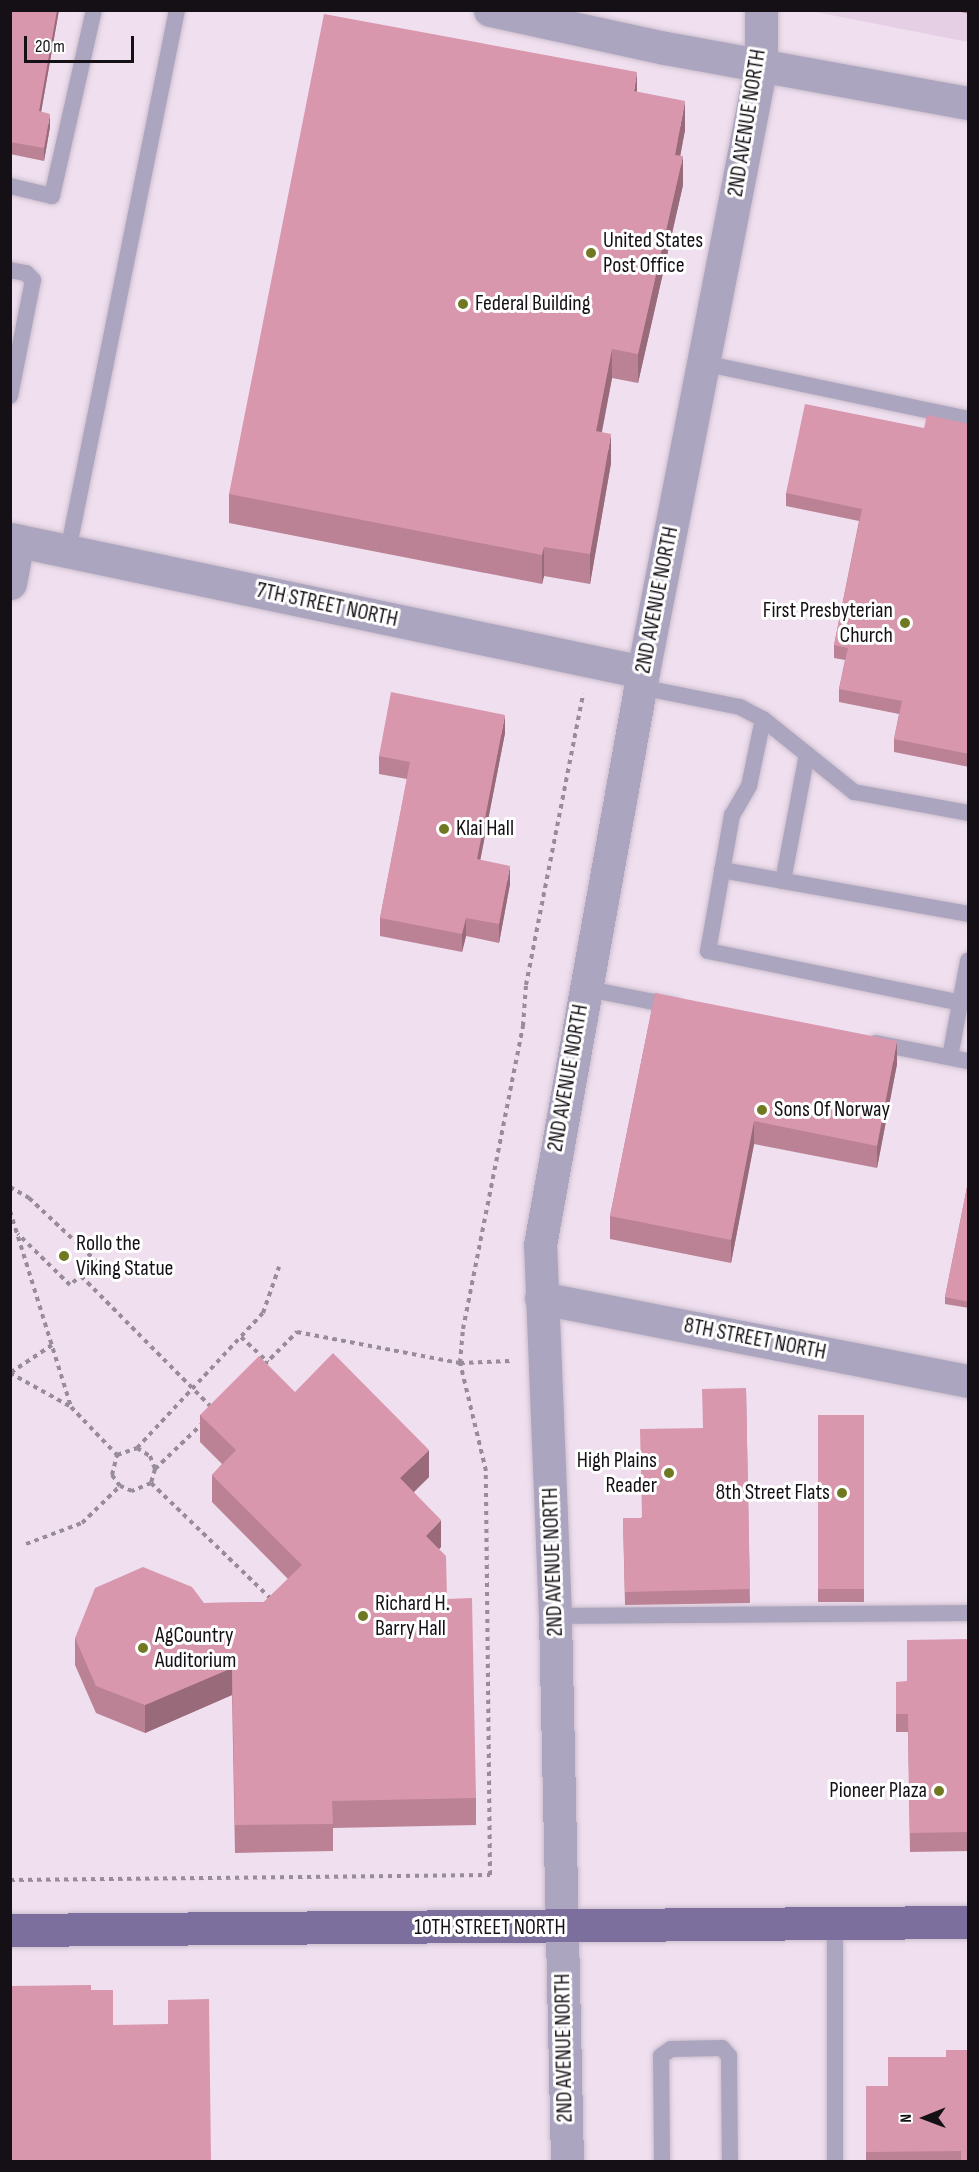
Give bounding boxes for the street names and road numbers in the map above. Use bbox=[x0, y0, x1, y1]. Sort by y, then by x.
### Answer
street label: 2ND AVENUE NORTH bbox=[722, 47, 772, 199]
street label: 2ND AVENUE NORTH bbox=[630, 524, 684, 676]
street label: 7TH STREET NORTH bbox=[254, 577, 400, 633]
street label: 2ND AVENUE NORTH bbox=[542, 1002, 594, 1154]
street label: 8TH STREET NORTH bbox=[682, 1312, 828, 1366]
street label: 2ND AVENUE NORTH bbox=[537, 1487, 569, 1637]
street label: 10TH STREET NORTH bbox=[414, 1915, 566, 1941]
street label: 2ND AVENUE NORTH bbox=[550, 1973, 578, 2123]

